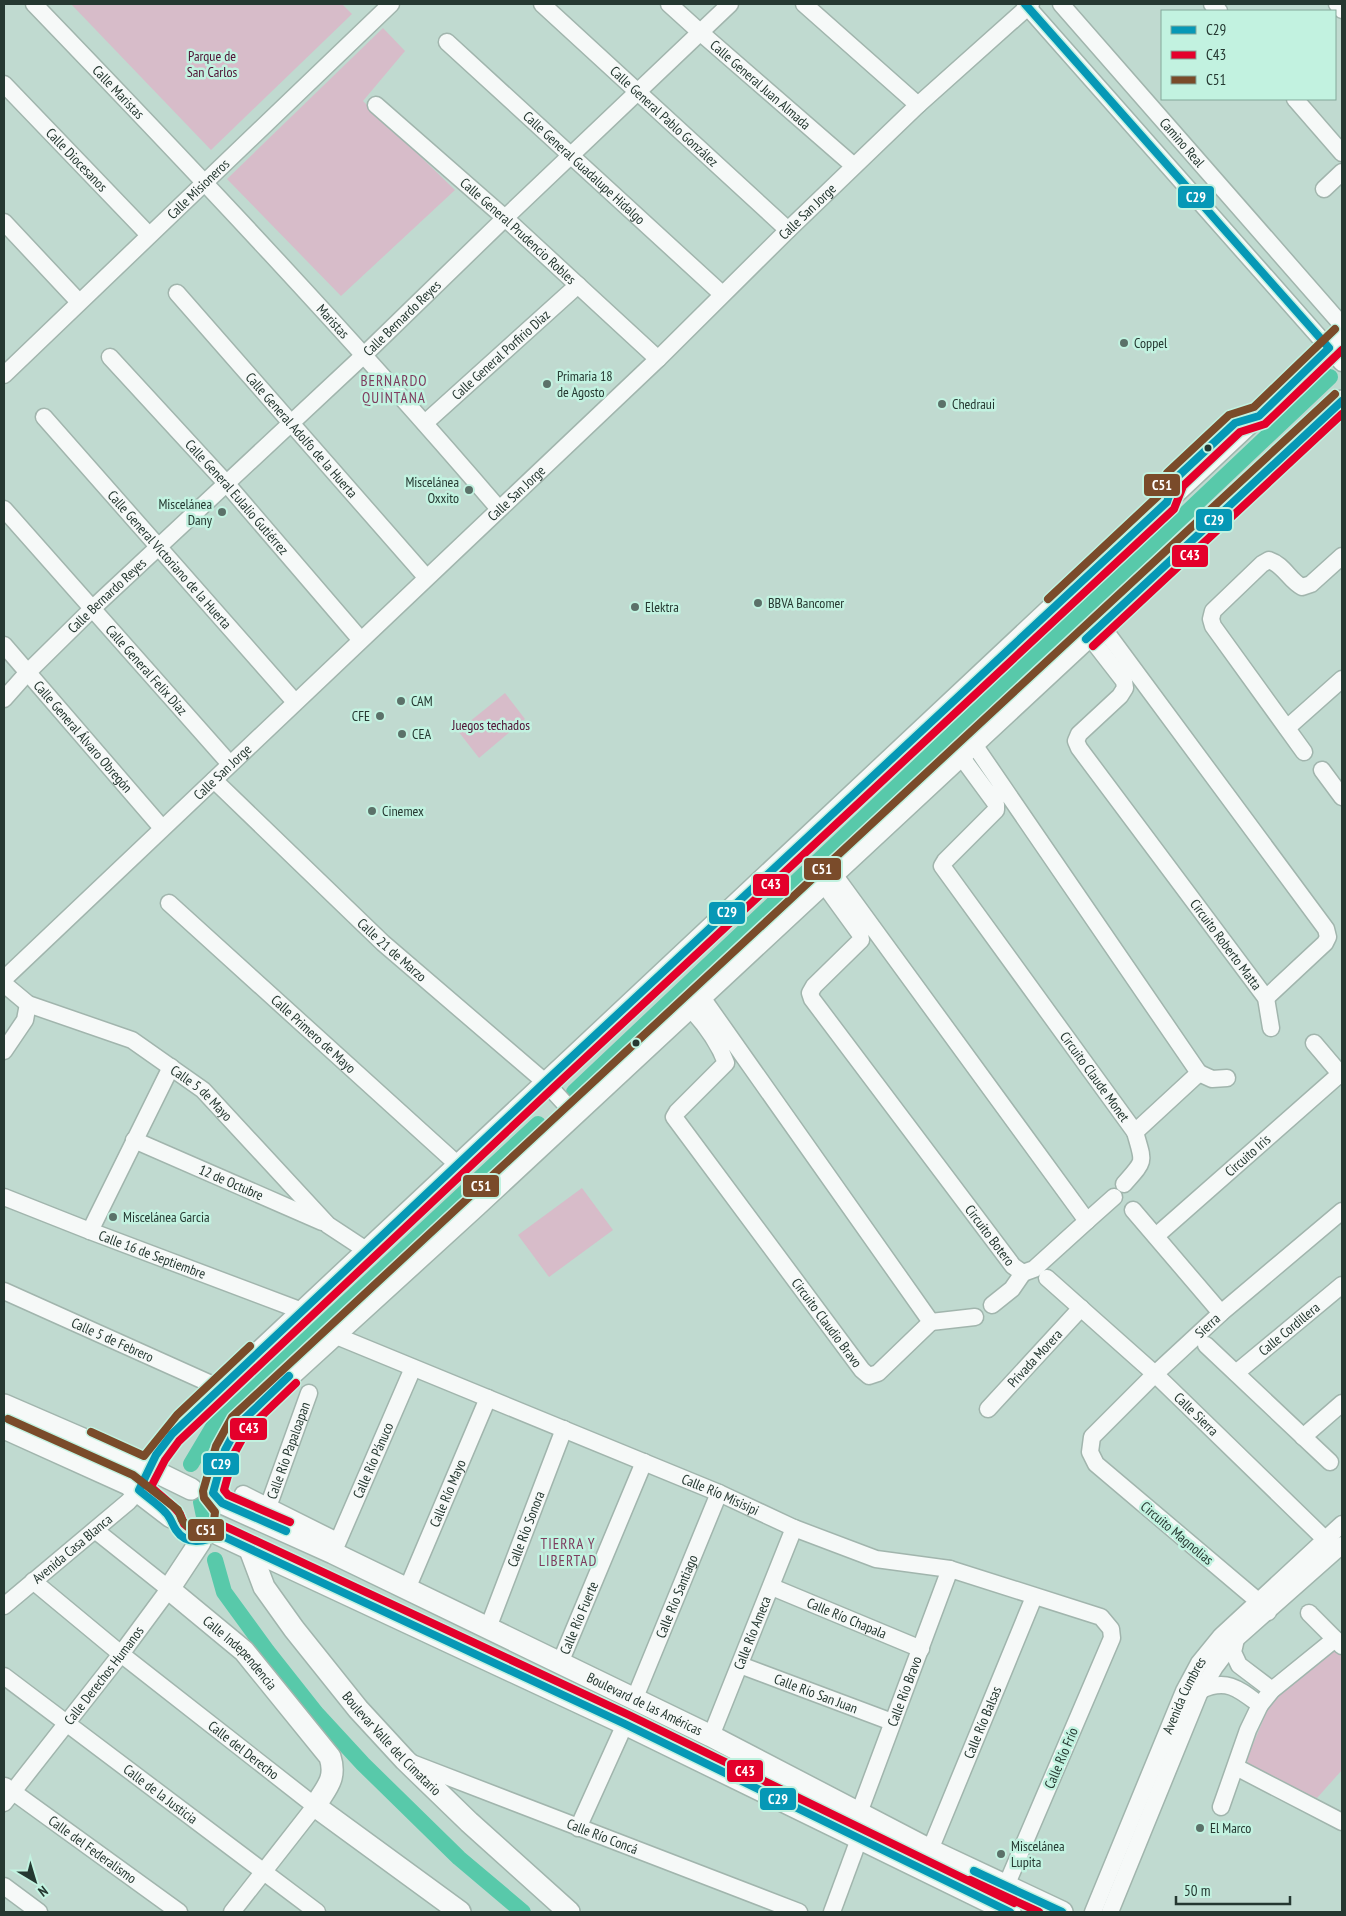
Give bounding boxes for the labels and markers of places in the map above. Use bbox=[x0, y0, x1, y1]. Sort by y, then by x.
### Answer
place label: Coppel bbox=[1134, 334, 1168, 352]
marker: Coppel bbox=[1118, 337, 1130, 349]
place label: Primaria 18 de Agosto bbox=[557, 367, 613, 401]
marker: Primaria 18 de Agosto bbox=[541, 378, 553, 390]
place label: Chedraui bbox=[952, 395, 995, 413]
marker: Chedraui bbox=[936, 398, 948, 410]
unlabelled marker bbox=[1203, 443, 1213, 453]
place label: Miscelánea Oxxito bbox=[405, 473, 459, 507]
marker: Miscelánea Oxxito bbox=[463, 484, 475, 496]
place label: Miscelánea Dany bbox=[158, 495, 213, 529]
marker: Miscelánea Dany bbox=[216, 506, 228, 518]
place label: BBVA Bancomer bbox=[768, 594, 844, 612]
marker: BBVA Bancomer bbox=[752, 597, 764, 609]
place label: Elektra bbox=[645, 598, 679, 616]
marker: Elektra bbox=[629, 601, 641, 613]
place label: CAM bbox=[411, 692, 433, 710]
marker: CAM bbox=[395, 695, 407, 707]
place label: CFE bbox=[352, 707, 370, 725]
marker: CFE bbox=[374, 710, 386, 722]
place label: CEA bbox=[412, 725, 431, 743]
marker: CEA bbox=[396, 728, 408, 740]
place label: Cinemex bbox=[382, 802, 424, 820]
marker: Cinemex bbox=[366, 805, 378, 817]
unlabelled marker bbox=[631, 1038, 641, 1048]
place label: Miscelánea Garcia bbox=[123, 1208, 210, 1226]
marker: Miscelánea Garcia bbox=[107, 1211, 119, 1223]
place label: El Marco bbox=[1210, 1819, 1251, 1837]
marker: El Marco bbox=[1194, 1822, 1206, 1834]
place label: Miscelánea Lupita bbox=[1011, 1837, 1065, 1871]
marker: Miscelánea Lupita bbox=[995, 1848, 1007, 1860]

